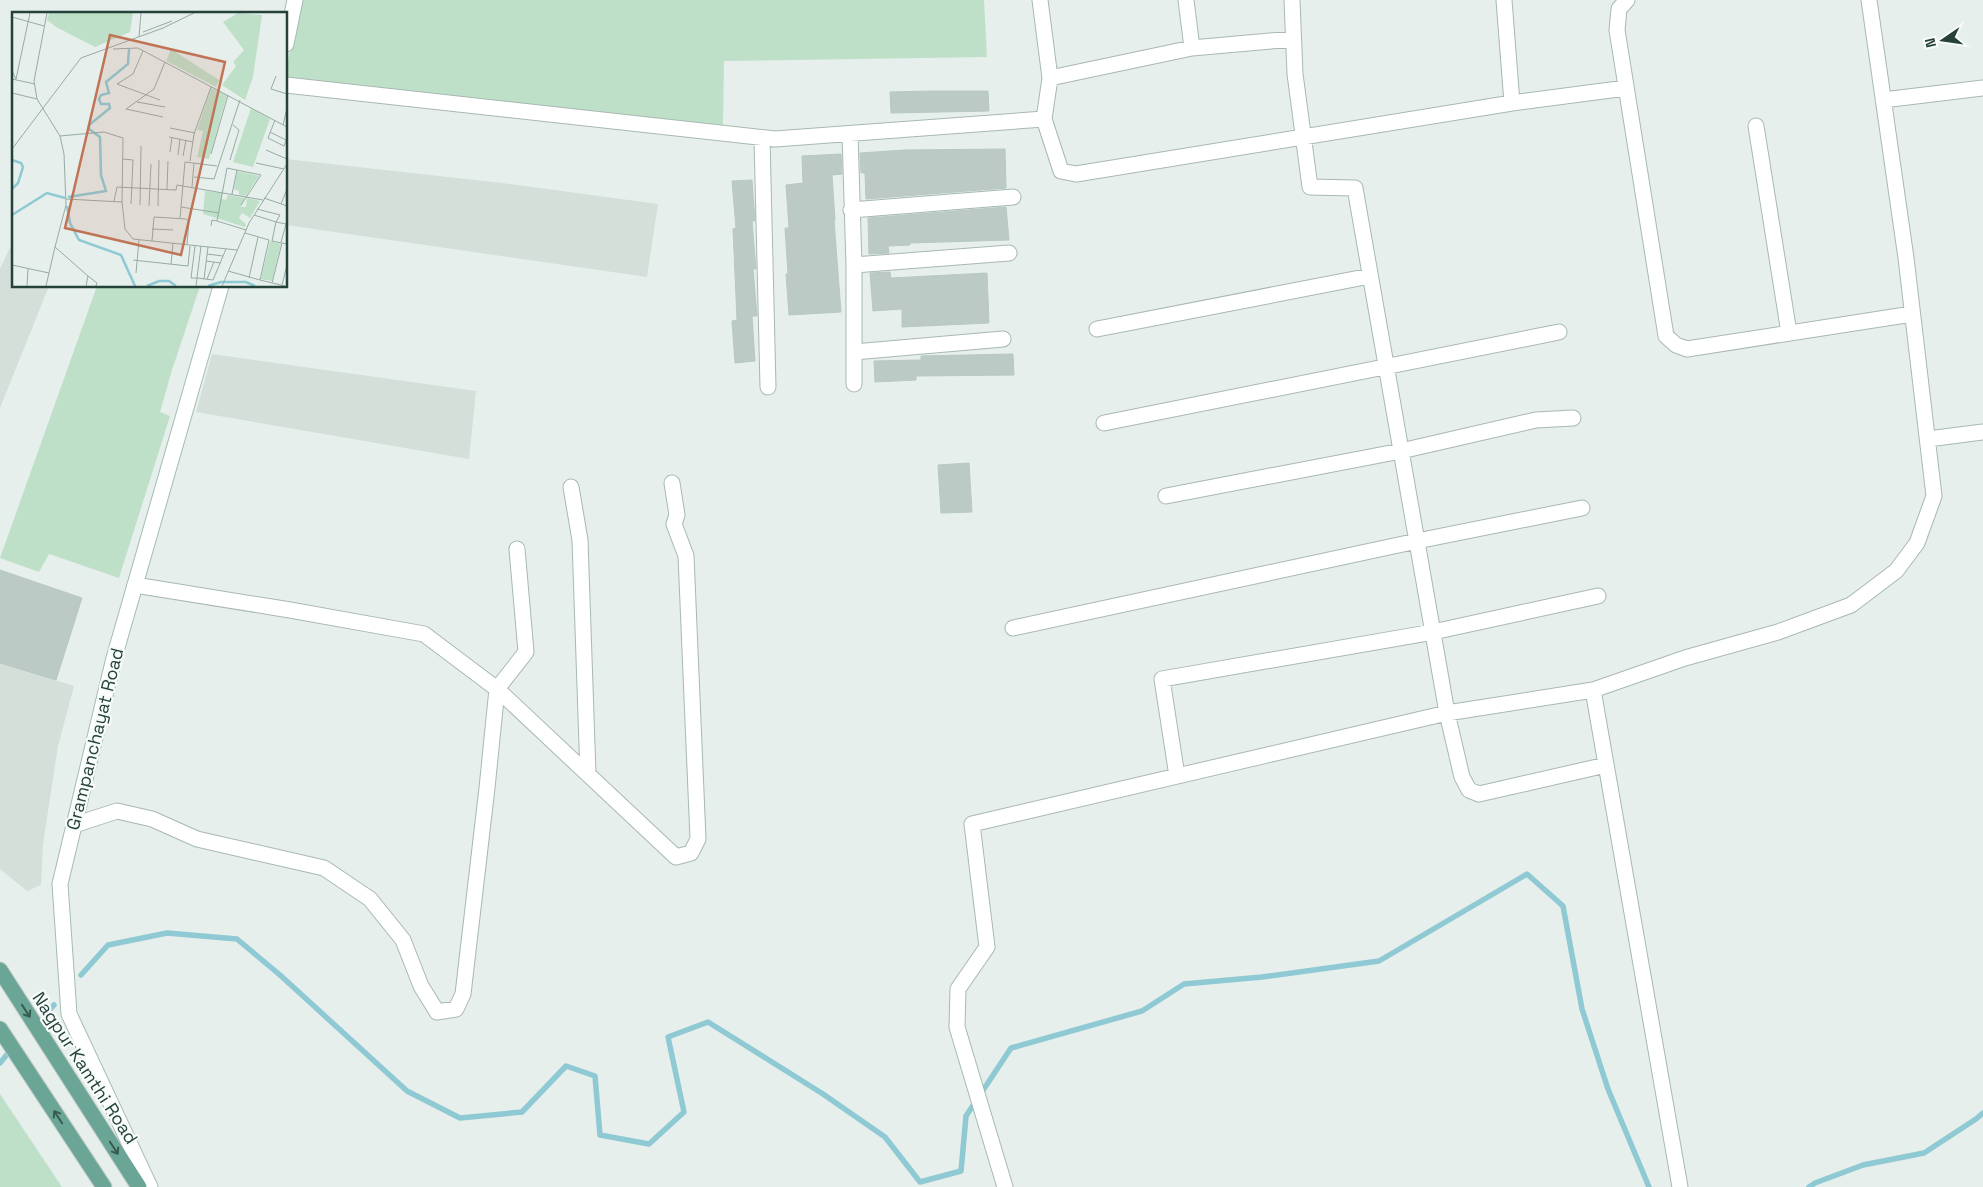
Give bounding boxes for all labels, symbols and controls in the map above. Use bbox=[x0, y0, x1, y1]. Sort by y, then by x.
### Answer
inset map bbox=[12, 12, 288, 288]
north arrow bbox=[1918, 15, 1968, 65]
text: N bbox=[1921, 36, 1940, 50]
street label: Grampanchayat Road bbox=[61, 645, 128, 832]
street label: Nagpur Kamthi Road bbox=[28, 987, 143, 1148]
one-way arrow bbox=[21, 1004, 32, 1018]
one-way arrow bbox=[53, 1110, 63, 1124]
one-way arrow bbox=[109, 1141, 119, 1155]

